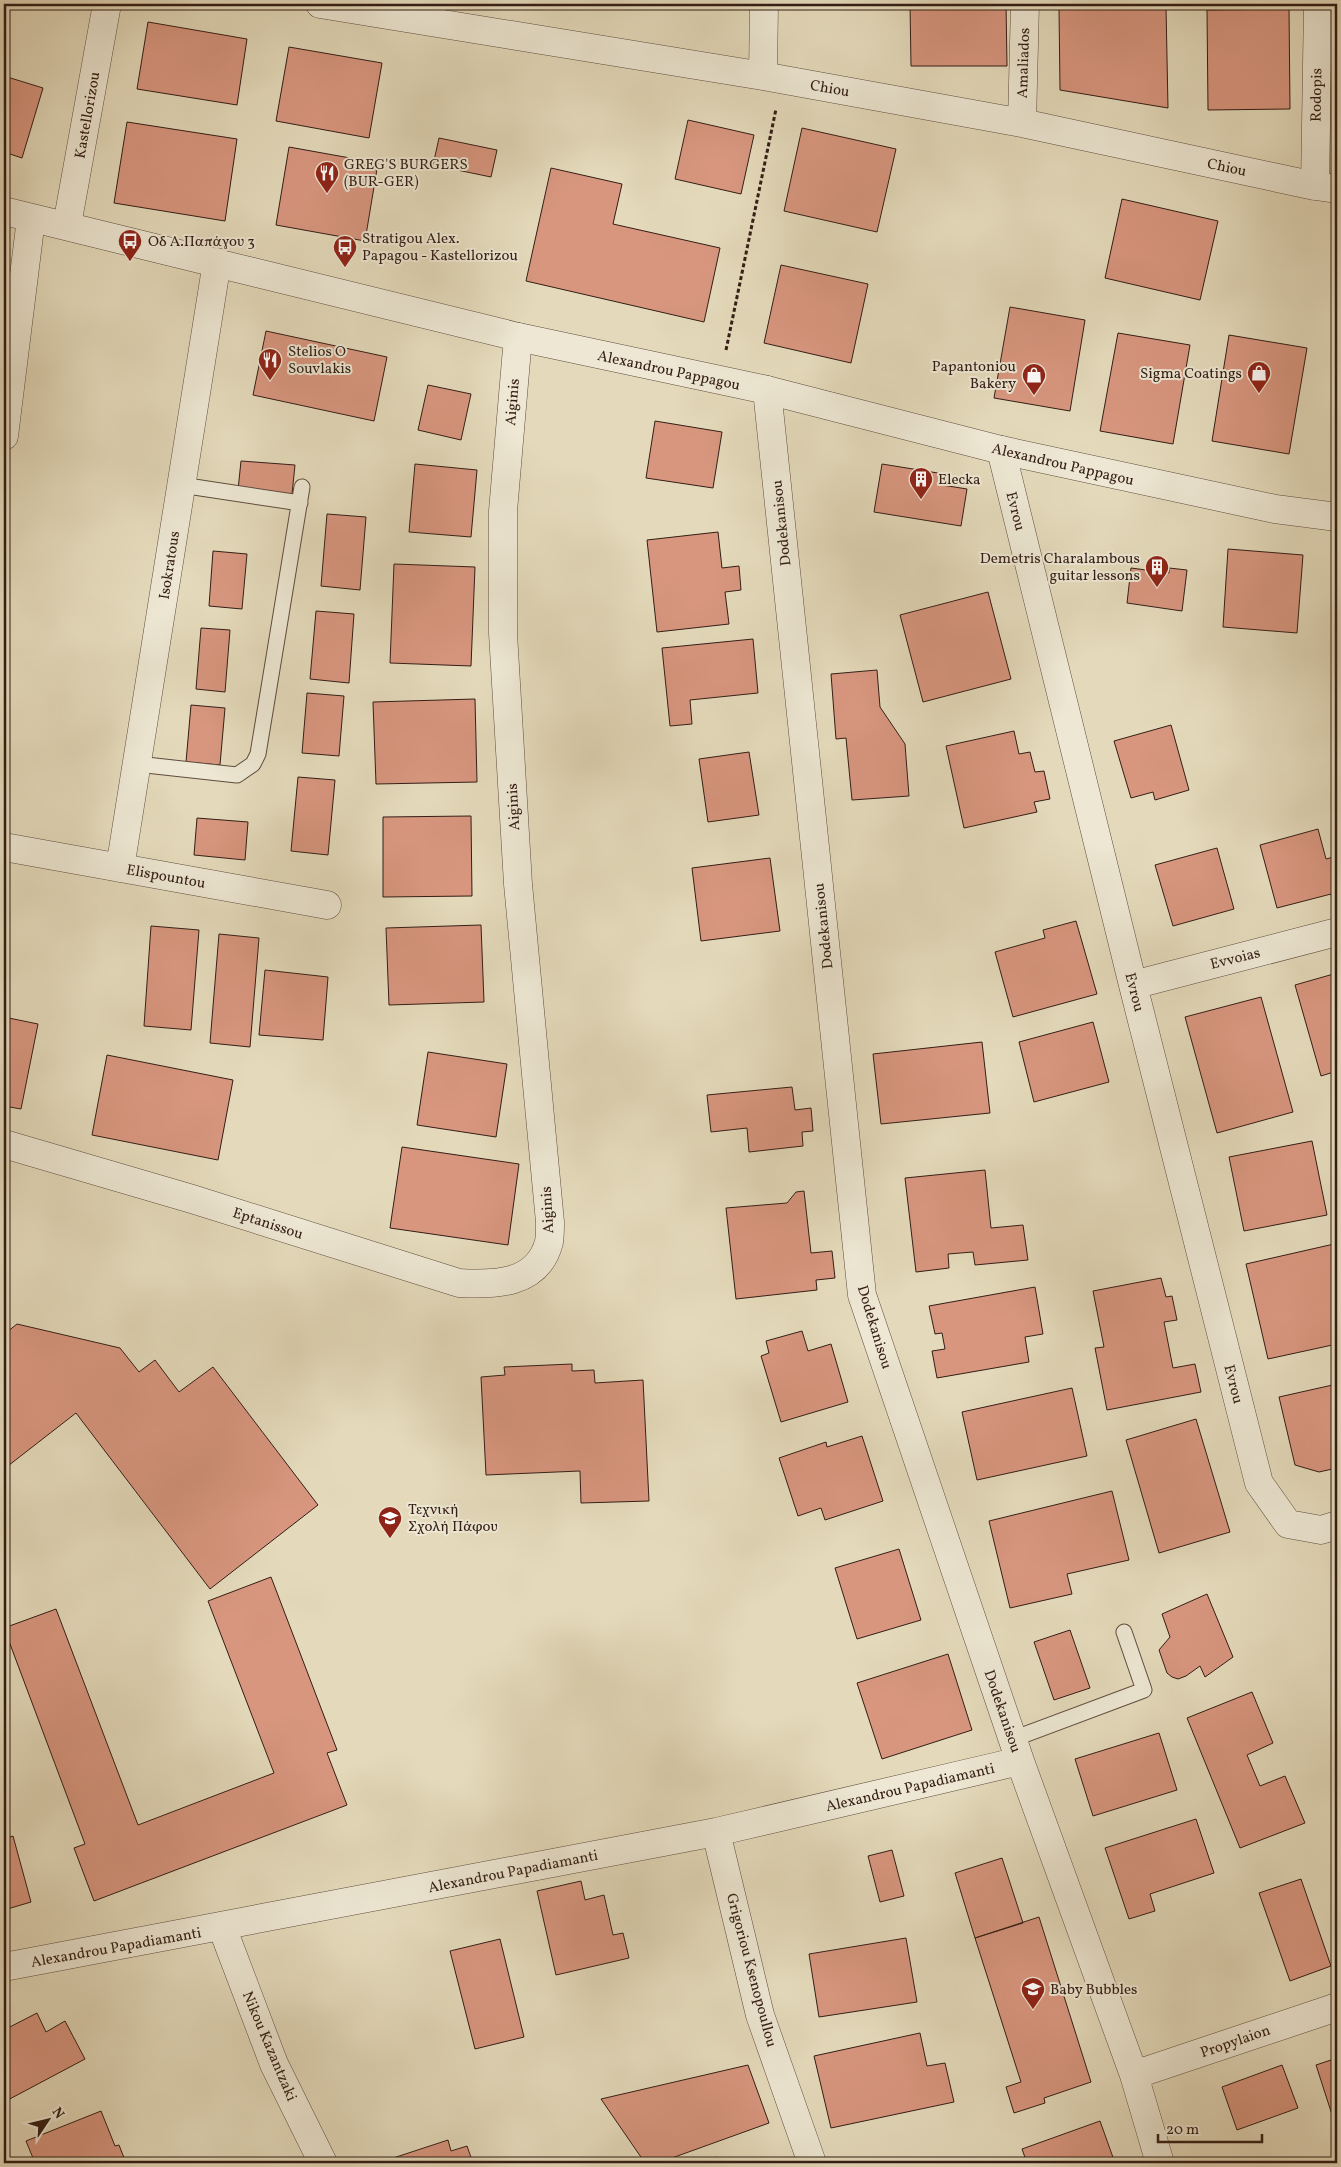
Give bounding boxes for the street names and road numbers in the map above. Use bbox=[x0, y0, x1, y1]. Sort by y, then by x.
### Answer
street label: Amaliados bbox=[1013, 27, 1036, 99]
street label: Rodopis bbox=[1307, 68, 1328, 122]
street label: Kastellorizou bbox=[70, 70, 106, 160]
street label: Chiou bbox=[808, 76, 851, 103]
street label: Chiou bbox=[1205, 154, 1248, 183]
street label: Alexandrou Pappagou bbox=[595, 346, 742, 397]
street label: Aiginis bbox=[501, 378, 526, 427]
street label: Alexandrou Pappagou bbox=[989, 439, 1136, 492]
street label: Dodekanisou bbox=[768, 479, 797, 567]
street label: Evrou bbox=[1000, 490, 1030, 533]
street label: Isokratous bbox=[155, 529, 186, 601]
street label: Aiginis bbox=[503, 783, 526, 831]
street label: Elispountou bbox=[125, 860, 207, 895]
street label: Dodekanisou bbox=[810, 882, 839, 970]
street label: Evvoias bbox=[1208, 943, 1263, 976]
street label: Evrou bbox=[1119, 971, 1149, 1014]
street label: Aiginis bbox=[537, 1186, 560, 1234]
street label: Eptanissou bbox=[230, 1203, 306, 1246]
street label: Dodekanisou bbox=[851, 1283, 896, 1372]
street label: Evrou bbox=[1218, 1363, 1248, 1406]
street label: Dodekanisou bbox=[978, 1667, 1026, 1756]
street label: Alexandrou Papadiamanti bbox=[824, 1759, 997, 1818]
street label: Alexandrou Papadiamanti bbox=[426, 1846, 600, 1899]
street label: Grigoriou Ksenopoullou bbox=[720, 1891, 781, 2050]
street label: Alexandrou Papadiamanti bbox=[29, 1923, 203, 1974]
street label: Nikou Kazantzaki bbox=[236, 1988, 301, 2105]
street label: Propylaion bbox=[1198, 2021, 1273, 2064]

